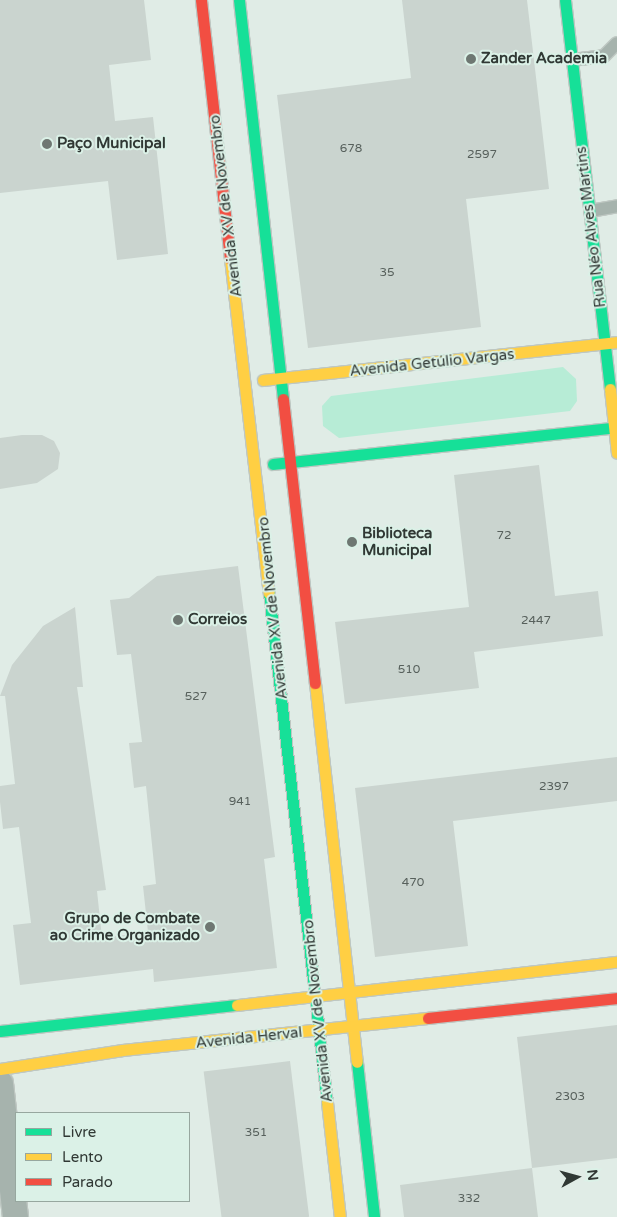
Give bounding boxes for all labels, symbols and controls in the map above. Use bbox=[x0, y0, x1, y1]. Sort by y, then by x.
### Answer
place label: Zander Academia bbox=[481, 50, 607, 68]
marker: Zander Academia bbox=[465, 53, 477, 65]
street label: Avenida XV de Novembro bbox=[206, 114, 246, 298]
place label: Paço Municipal bbox=[57, 135, 166, 153]
marker: Paço Municipal bbox=[41, 138, 53, 150]
house number: 678 bbox=[340, 142, 362, 156]
street label: Rua Néo Alves Martins bbox=[572, 145, 610, 309]
house number: 2597 bbox=[467, 148, 497, 162]
house number: 35 bbox=[379, 266, 395, 280]
street label: Avenida Getúlio Vargas bbox=[349, 345, 515, 381]
street label: Avenida XV de Novembro bbox=[254, 516, 292, 700]
place label: Biblioteca Municipal bbox=[362, 524, 433, 559]
house number: 72 bbox=[496, 529, 512, 543]
marker: Biblioteca Municipal bbox=[346, 536, 358, 548]
place label: Correios bbox=[188, 611, 247, 629]
marker: Correios bbox=[172, 614, 184, 626]
house number: 2447 bbox=[521, 614, 551, 628]
house number: 510 bbox=[398, 663, 420, 677]
house number: 527 bbox=[185, 690, 207, 704]
house number: 2397 bbox=[539, 780, 569, 794]
house number: 941 bbox=[229, 795, 251, 809]
house number: 470 bbox=[402, 876, 424, 890]
place label: Grupo de Combate ao Crime Organizado bbox=[50, 909, 200, 944]
street label: Avenida XV de Novembro bbox=[299, 919, 337, 1103]
marker: Grupo de Combate ao Crime Organizado bbox=[204, 921, 216, 933]
street label: Avenida Herval bbox=[195, 1023, 303, 1053]
house number: 2303 bbox=[555, 1090, 585, 1104]
legend bbox=[15, 1112, 190, 1202]
text: Livre bbox=[62, 1123, 96, 1141]
house number: 351 bbox=[245, 1126, 267, 1140]
text: Lento bbox=[62, 1148, 103, 1166]
north arrow bbox=[552, 1152, 602, 1202]
text: N bbox=[583, 1168, 602, 1182]
text: Parado bbox=[62, 1173, 113, 1191]
house number: 332 bbox=[458, 1192, 480, 1206]

